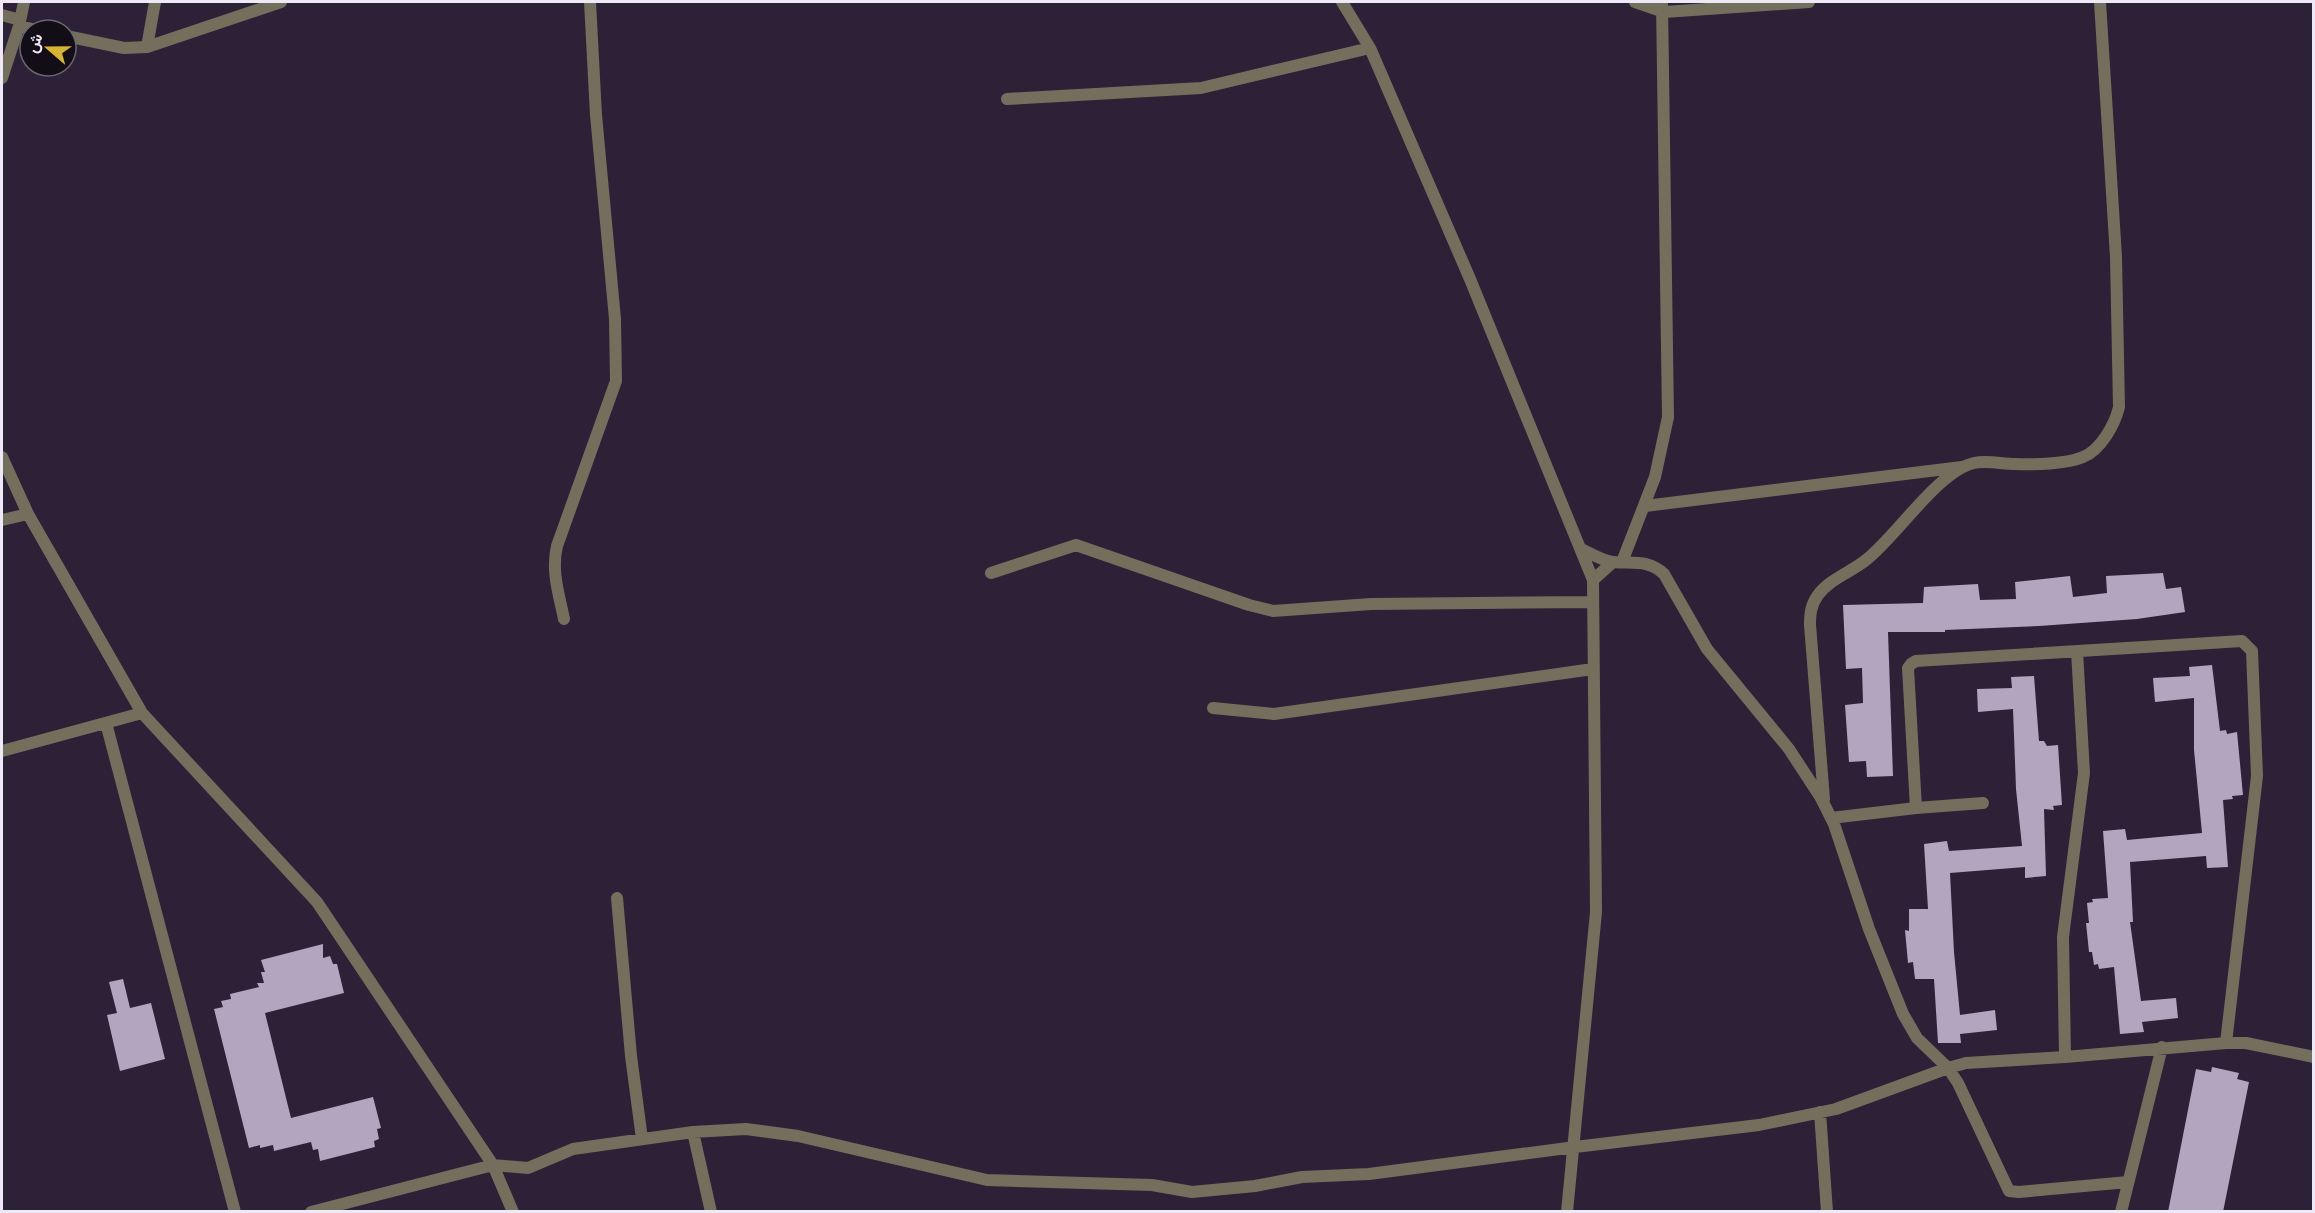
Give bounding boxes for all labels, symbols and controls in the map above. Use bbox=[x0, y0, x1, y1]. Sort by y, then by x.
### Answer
north arrow bbox=[18, 18, 78, 78]
text: ش bbox=[21, 30, 47, 55]

